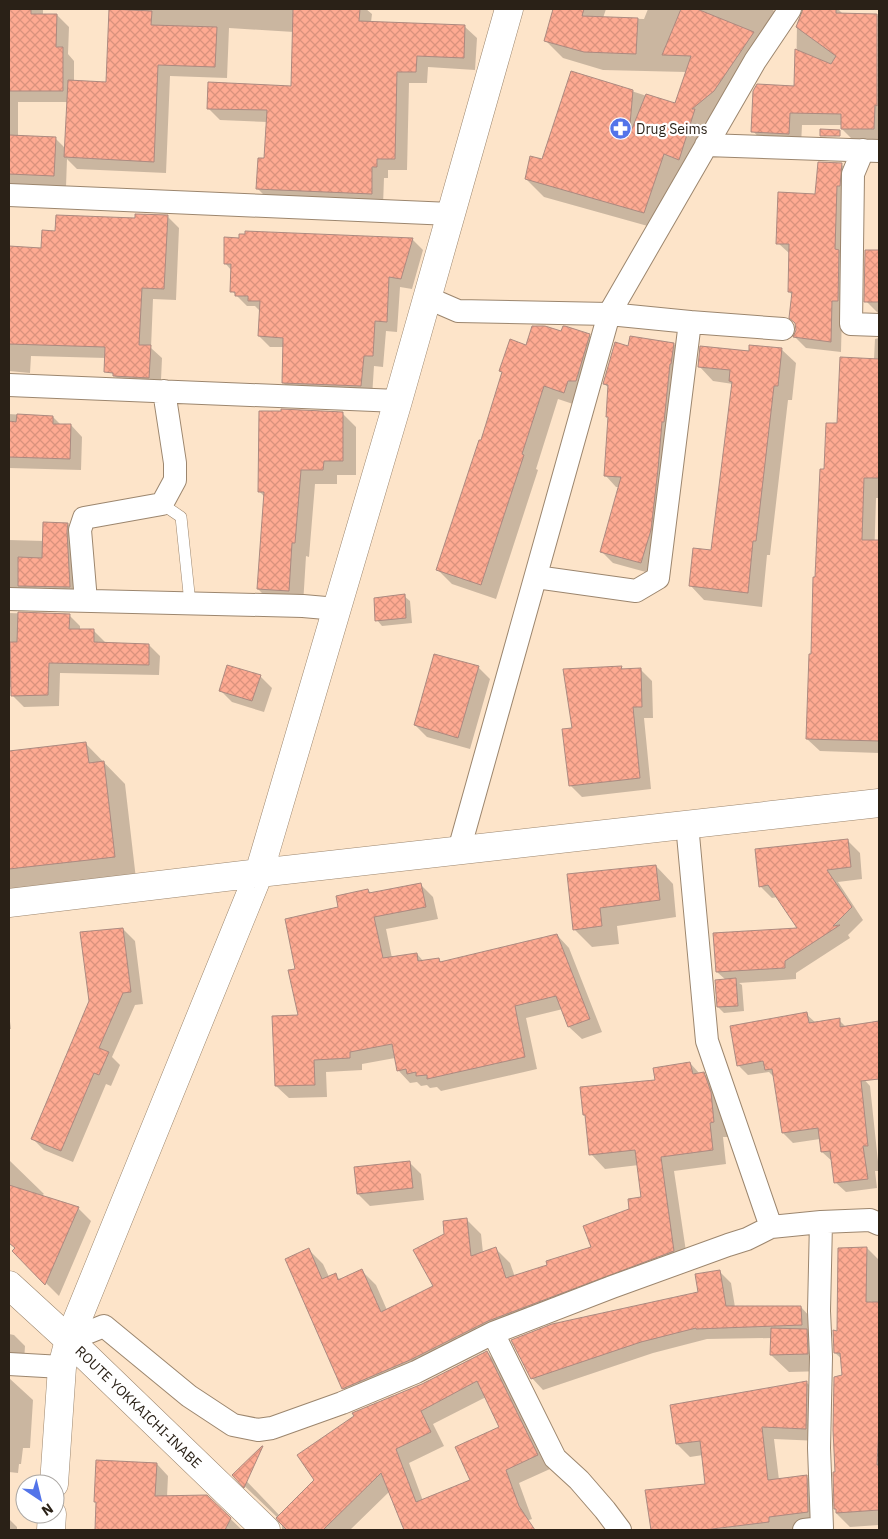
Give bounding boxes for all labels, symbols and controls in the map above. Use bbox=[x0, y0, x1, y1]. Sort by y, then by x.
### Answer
pharmacy icon: Drug Seims bbox=[608, 117, 632, 141]
place label: Drug Seims bbox=[636, 120, 708, 138]
street label: ROUTE YOKKAICHI-INABE bbox=[72, 1342, 206, 1472]
north arrow bbox=[15, 1474, 65, 1524]
text: N bbox=[38, 1499, 57, 1520]

